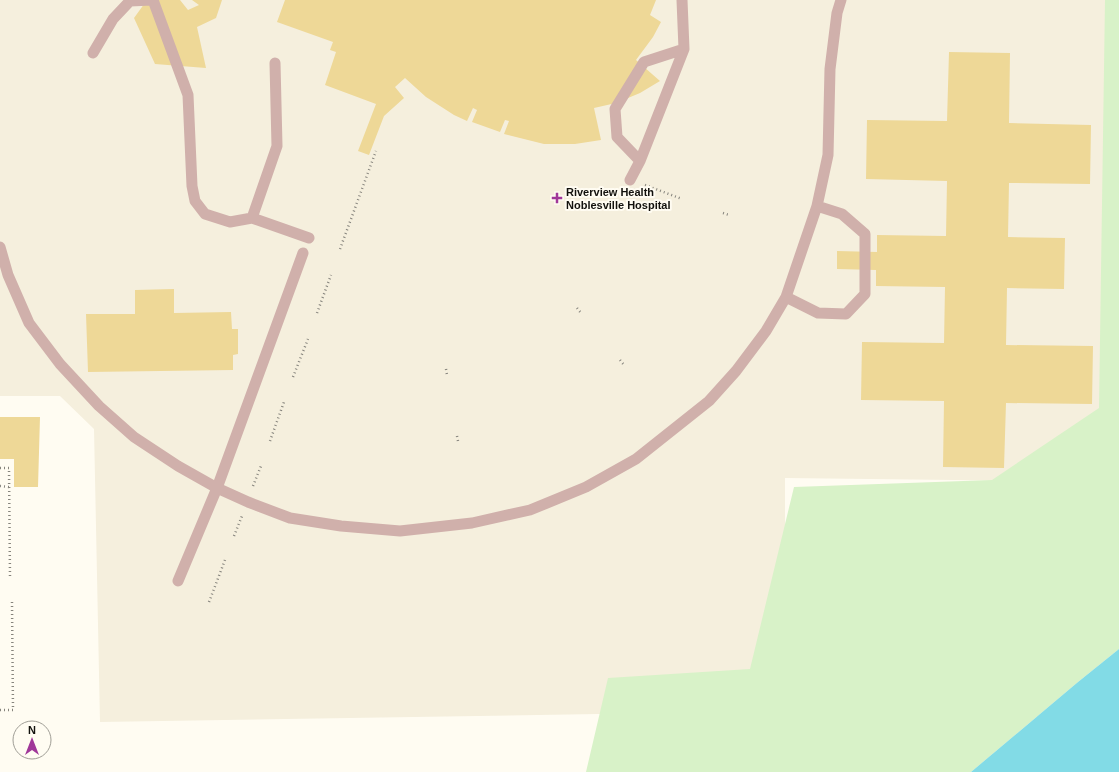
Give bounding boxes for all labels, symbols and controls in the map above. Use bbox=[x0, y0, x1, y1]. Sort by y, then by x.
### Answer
place label: Riverview Health Noblesville Hospital bbox=[566, 186, 671, 211]
marker: Riverview Health Noblesville Hospital bbox=[551, 192, 563, 204]
north arrow bbox=[12, 720, 52, 760]
text: N bbox=[28, 724, 36, 736]

